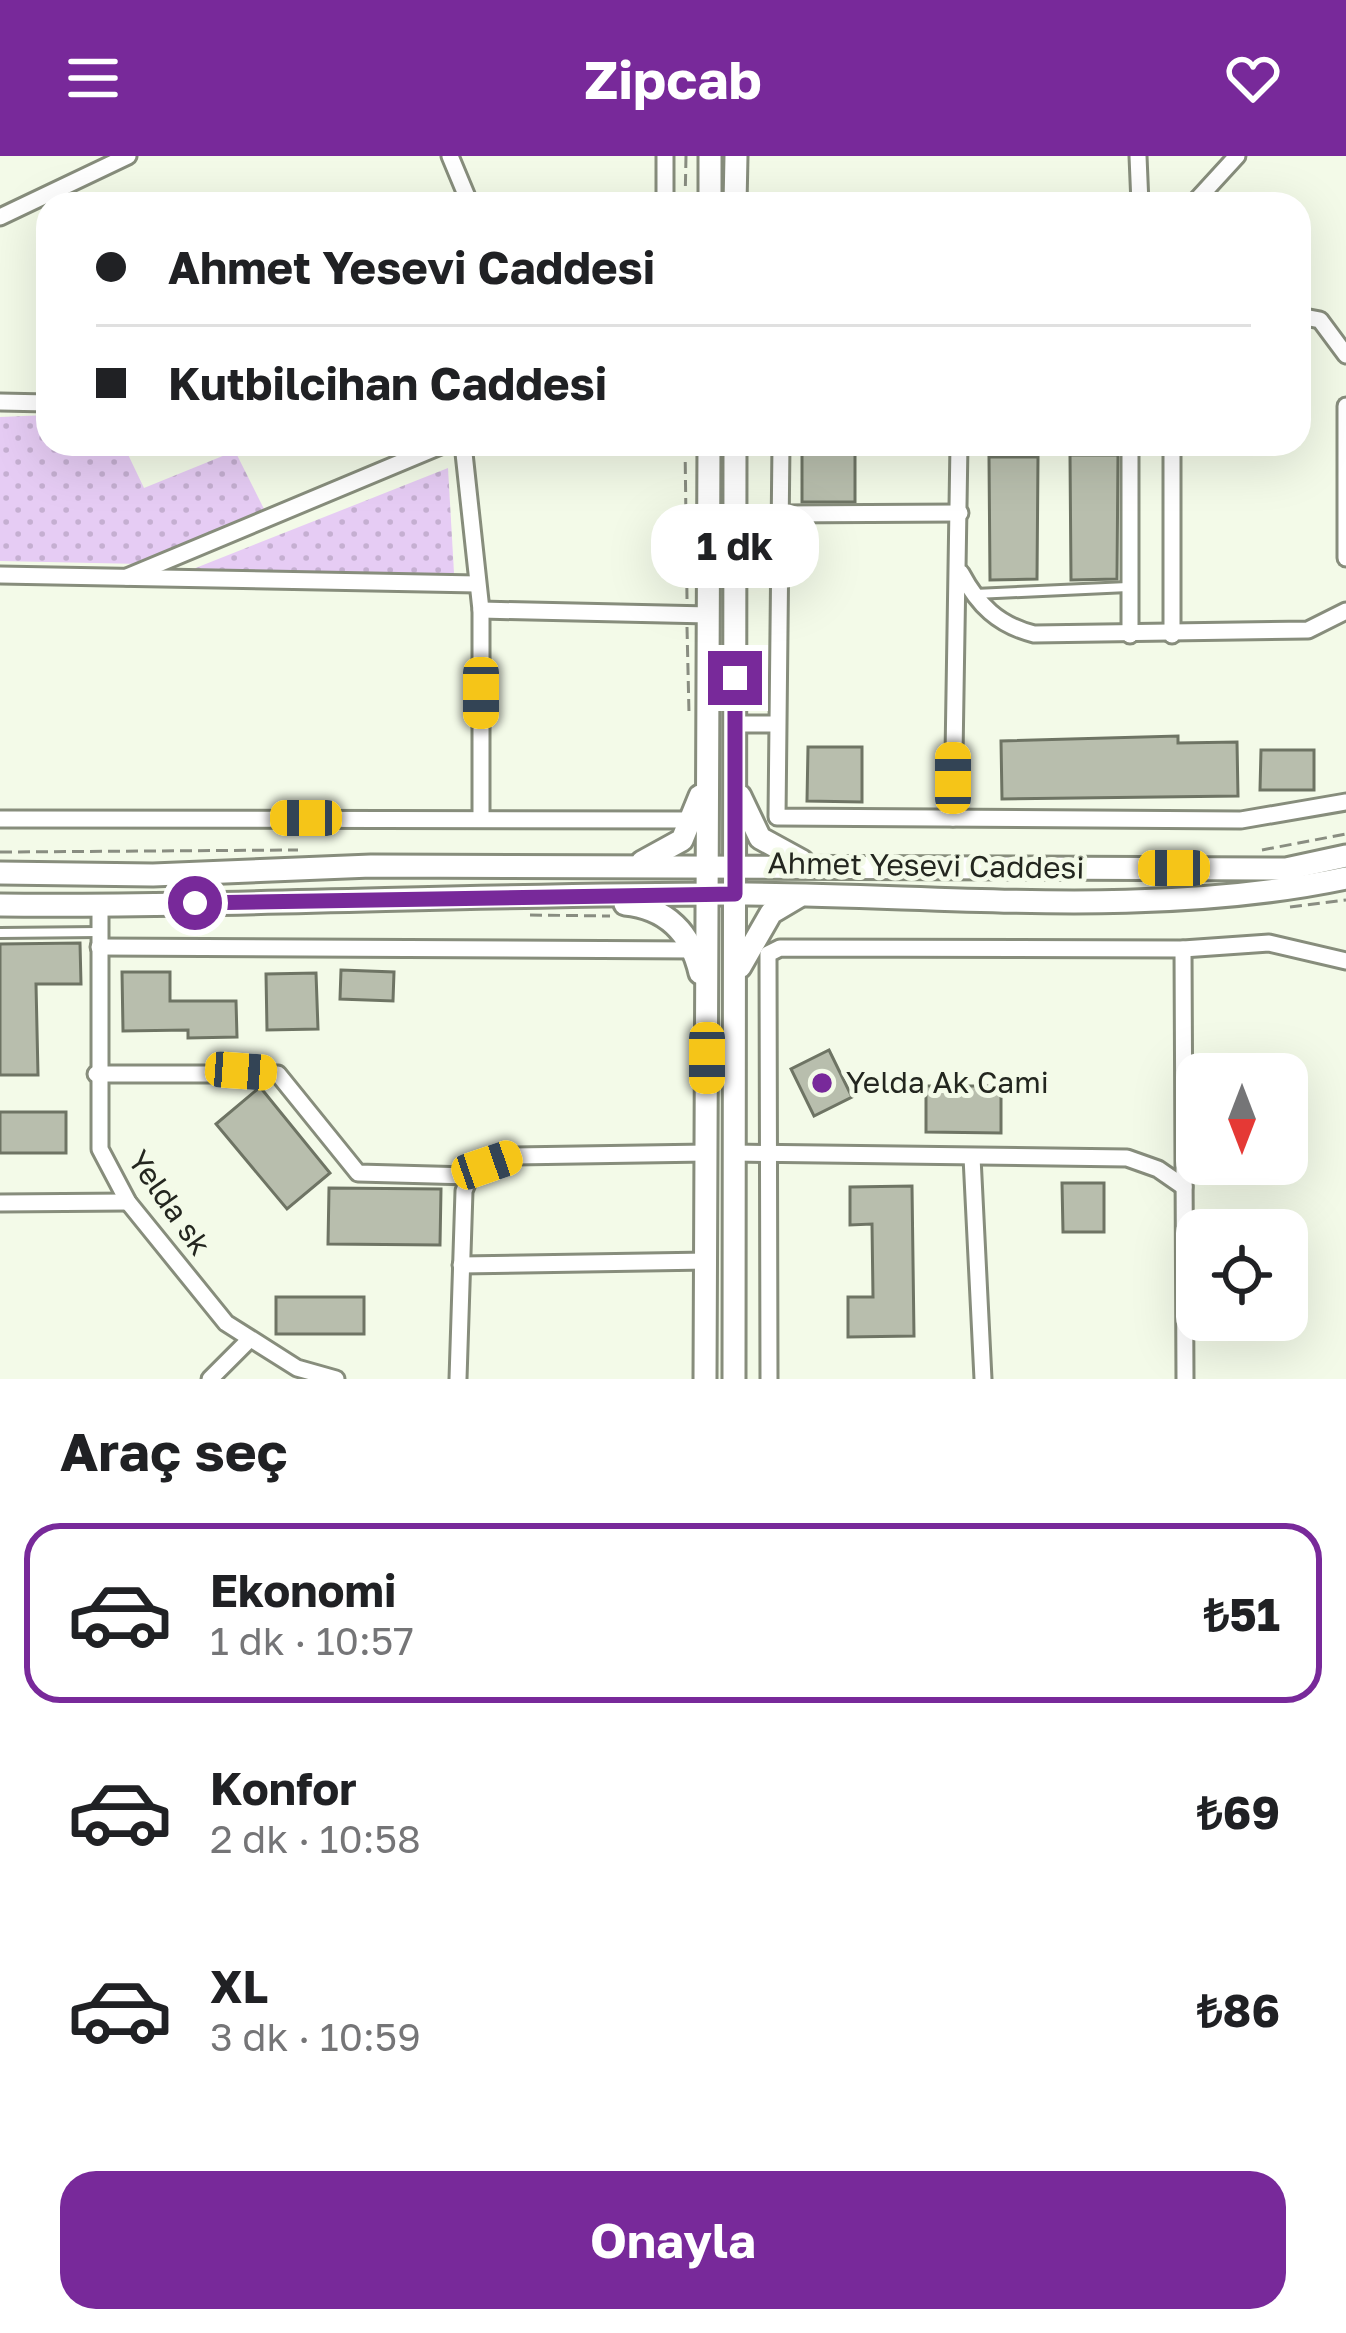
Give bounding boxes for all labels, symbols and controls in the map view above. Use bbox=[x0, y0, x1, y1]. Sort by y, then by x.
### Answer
icon: menu bbox=[60, 45, 126, 111]
icon: heart bbox=[1220, 45, 1286, 111]
text: Zipcab bbox=[584, 46, 762, 111]
text: Ahmet Yesevi Caddesi bbox=[168, 240, 655, 294]
text: Kutbilcihan Caddesi bbox=[168, 356, 607, 410]
callout: 1 dk bbox=[651, 504, 819, 588]
text: 1 dk bbox=[697, 522, 773, 569]
route end bbox=[708, 651, 762, 705]
car bbox=[463, 657, 499, 729]
car bbox=[935, 742, 971, 814]
car bbox=[270, 800, 342, 836]
street label: Ahmet Yesevi Caddesi bbox=[767, 844, 1085, 886]
car bbox=[1138, 850, 1210, 886]
route start bbox=[168, 876, 222, 930]
car bbox=[689, 1022, 725, 1094]
car bbox=[204, 1051, 278, 1091]
north arrow bbox=[1176, 1053, 1308, 1185]
map controls bbox=[1176, 1053, 1308, 1341]
place label: Yelda Ak Cami bbox=[846, 1064, 1049, 1100]
marker: Yelda Ak Cami bbox=[809, 1070, 835, 1096]
car bbox=[447, 1136, 527, 1194]
street label: Yelda sk bbox=[121, 1143, 219, 1262]
button: locate bbox=[1176, 1209, 1308, 1341]
text: Araç seç bbox=[60, 1418, 288, 1483]
icon: car bbox=[66, 1559, 174, 1667]
text: Ekonomi bbox=[210, 1563, 396, 1617]
text: ₺51 bbox=[1204, 1587, 1280, 1641]
text: 1 dk · 10:57 bbox=[210, 1617, 414, 1664]
icon: car bbox=[66, 1757, 174, 1865]
text: Konfor bbox=[210, 1761, 357, 1815]
text: ₺69 bbox=[1197, 1785, 1280, 1839]
text: 2 dk · 10:58 bbox=[210, 1815, 421, 1862]
icon: car bbox=[66, 1955, 174, 2063]
text: XL bbox=[210, 1959, 268, 2013]
text: ₺86 bbox=[1197, 1983, 1280, 2037]
text: 3 dk · 10:59 bbox=[210, 2013, 421, 2060]
button: Onayla bbox=[60, 2171, 1286, 2309]

